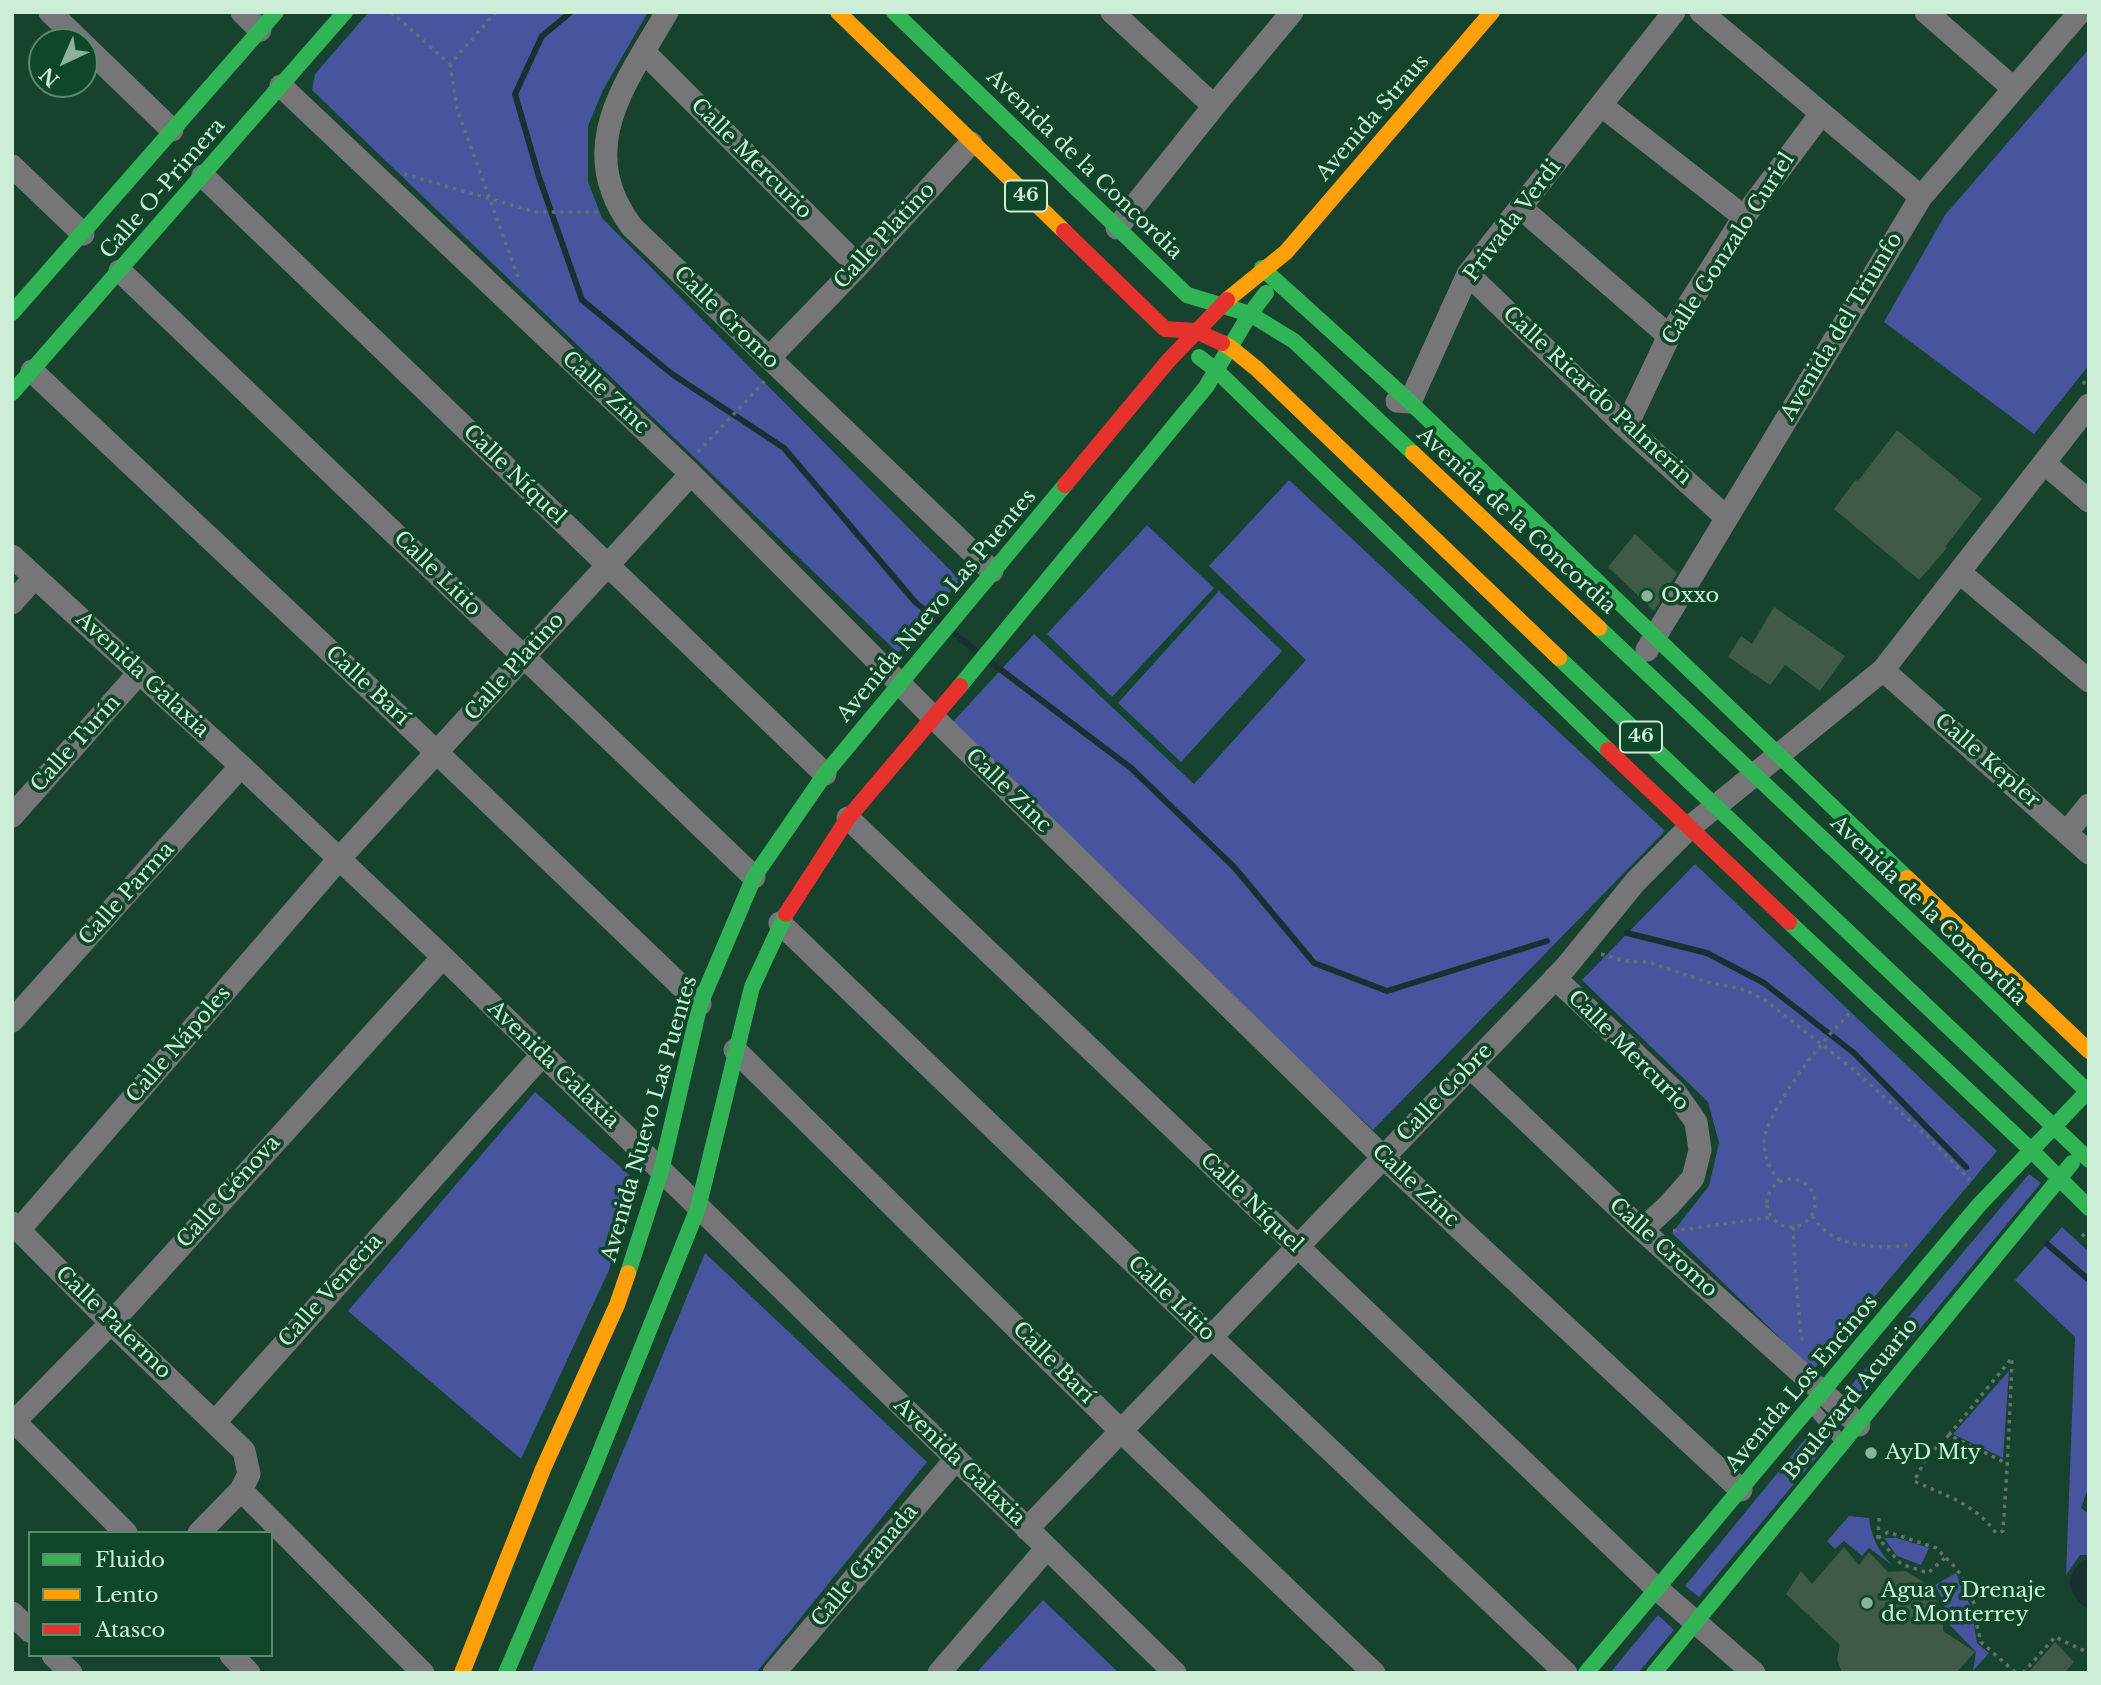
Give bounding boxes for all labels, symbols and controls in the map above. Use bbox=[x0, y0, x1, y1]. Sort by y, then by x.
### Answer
north arrow bbox=[28, 28, 98, 98]
street label: Avenida Straus bbox=[1311, 50, 1435, 186]
text: N bbox=[35, 63, 64, 92]
street label: Avenida de la Concordia bbox=[981, 65, 1187, 265]
street label: Calle Mercurio bbox=[685, 93, 817, 225]
street label: Calle O-Primera bbox=[95, 114, 231, 264]
street label: Calle Gonzalo Curiel bbox=[1658, 148, 1800, 350]
street label: Privada Verdi bbox=[1459, 155, 1567, 287]
street label: Calle Platino bbox=[829, 178, 941, 294]
road number: 46 bbox=[1005, 180, 1047, 212]
street label: Avenida del Triunfo bbox=[1776, 228, 1908, 426]
street label: Calle Cromo bbox=[668, 261, 784, 375]
street label: Calle Ricardo Palmerin bbox=[1497, 302, 1697, 490]
street label: Calle Zinc bbox=[556, 347, 654, 439]
street label: Calle Níquel bbox=[458, 420, 570, 530]
street label: Avenida de la Concordia bbox=[1411, 422, 1621, 620]
street label: Avenida Nuevo Las Puentes bbox=[832, 484, 1042, 728]
street label: Calle Litio bbox=[388, 526, 486, 622]
place label: Oxxo bbox=[1661, 583, 1719, 609]
marker: Oxxo bbox=[1639, 588, 1655, 604]
street label: Avenida Galaxia bbox=[70, 607, 214, 743]
street label: Calle Platino bbox=[460, 608, 570, 726]
street label: Calle Barí bbox=[320, 641, 414, 731]
street label: Calle Turín bbox=[26, 690, 126, 798]
street label: Calle Kepler bbox=[1929, 708, 2045, 814]
road number: 46 bbox=[1620, 722, 1662, 752]
street label: Calle Zinc bbox=[960, 744, 1056, 838]
street label: Avenida de la Concordia bbox=[1825, 811, 2031, 1011]
street label: Calle Parma bbox=[74, 837, 180, 951]
street label: Avenida Nuevo Las Puentes bbox=[597, 973, 703, 1265]
street label: Calle Nápoles bbox=[121, 982, 237, 1108]
street label: Calle Mercurio bbox=[1562, 985, 1694, 1117]
street label: Avenida Galaxia bbox=[482, 996, 624, 1134]
street label: Calle Cobre bbox=[1392, 1039, 1498, 1147]
street label: Calle Génova bbox=[172, 1131, 286, 1253]
street label: Calle Zinc bbox=[1366, 1140, 1464, 1232]
street label: Calle Níquel bbox=[1195, 1148, 1307, 1258]
street label: Calle Cromo bbox=[1604, 1193, 1722, 1303]
street label: Calle Venecia bbox=[274, 1229, 388, 1353]
street label: Calle Litio bbox=[1122, 1251, 1220, 1347]
street label: Calle Palermo bbox=[50, 1261, 176, 1385]
street label: Avenida Los Encinos bbox=[1721, 1290, 1883, 1478]
street label: Boulevard Acuario bbox=[1778, 1313, 1924, 1485]
street label: Calle Barí bbox=[1007, 1317, 1099, 1409]
street label: Avenida Galaxia bbox=[888, 1393, 1030, 1531]
place label: AyD Mty bbox=[1885, 1440, 1981, 1466]
marker: AyD Mty bbox=[1863, 1445, 1879, 1461]
street label: Calle Granada bbox=[806, 1500, 924, 1632]
legend bbox=[28, 1531, 273, 1657]
text: Fluido bbox=[95, 1547, 165, 1573]
place label: Agua y Drenaje de Monterrey bbox=[1881, 1578, 2046, 1628]
text: Lento bbox=[95, 1582, 158, 1608]
marker: Agua y Drenaje de Monterrey bbox=[1859, 1595, 1875, 1611]
text: Atasco bbox=[95, 1617, 165, 1643]

